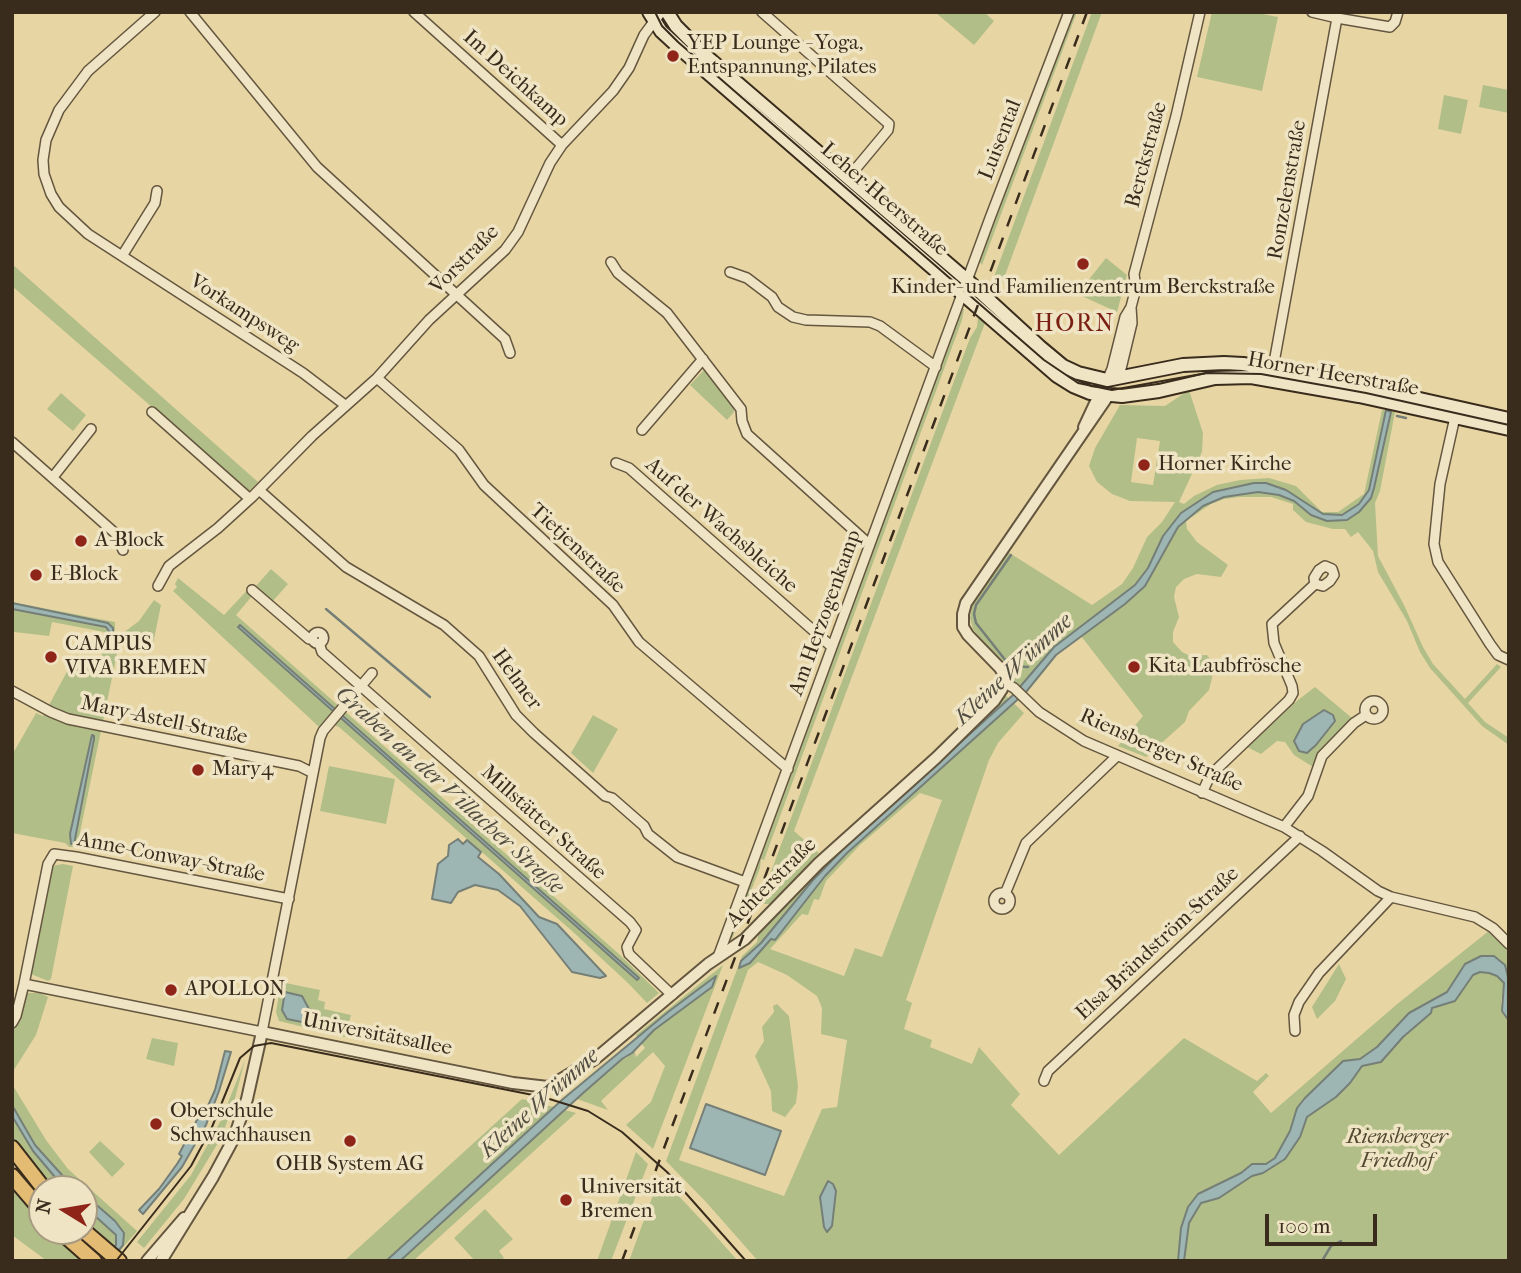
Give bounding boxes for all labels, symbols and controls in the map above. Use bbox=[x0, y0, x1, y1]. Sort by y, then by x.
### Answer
street label: Im Deichkamp bbox=[457, 25, 573, 133]
place label: YEP Lounge - Yoga, Entspannung, Pilates bbox=[687, 31, 877, 81]
marker: YEP Lounge - Yoga, Entspannung, Pilates bbox=[665, 48, 681, 64]
street label: Luisental bbox=[974, 96, 1028, 184]
street label: Berckstraße bbox=[1121, 99, 1173, 211]
street label: Ronzelenstraße bbox=[1263, 118, 1313, 262]
street label: Leher Heerstraße bbox=[815, 138, 953, 262]
street label: Vorstraße bbox=[425, 220, 505, 300]
marker: Kinder- und Familienzentrum Berckstraße bbox=[1075, 256, 1091, 272]
street label: Vorkampsweg bbox=[184, 269, 304, 359]
place label: Kinder- und Familienzentrum Berckstraße bbox=[891, 275, 1275, 301]
district label: HORN bbox=[1035, 311, 1115, 339]
street label: Horner Heerstraße bbox=[1245, 348, 1421, 402]
place label: Horner Kirche bbox=[1158, 452, 1291, 478]
street label: Auf der Wachsbleiche bbox=[640, 453, 802, 599]
marker: Horner Kirche bbox=[1136, 457, 1152, 473]
street label: Tietjenstraße bbox=[524, 498, 630, 600]
street label: Am Herzogenkamp bbox=[784, 527, 868, 699]
place label: A-Block bbox=[95, 528, 164, 554]
marker: A-Block bbox=[73, 533, 89, 549]
place label: E-Block bbox=[50, 562, 118, 588]
marker: E-Block bbox=[28, 567, 44, 583]
water label: Kleine Wümme bbox=[949, 608, 1079, 732]
place label: CAMPUS VIVA BREMEN bbox=[65, 632, 207, 682]
street label: Helmer bbox=[485, 645, 547, 715]
marker: CAMPUS VIVA BREMEN bbox=[43, 649, 59, 665]
place label: Kita Laubfrösche bbox=[1148, 654, 1301, 680]
marker: Kita Laubfrösche bbox=[1126, 659, 1142, 675]
water label: Graben an der Villacher Straße bbox=[329, 681, 569, 901]
street label: Mary-Astell-Straße bbox=[78, 691, 250, 751]
street label: Riensberger Straße bbox=[1076, 704, 1246, 798]
place label: Mary4 bbox=[212, 757, 273, 783]
street label: Millstätter Straße bbox=[475, 760, 611, 886]
marker: Mary4 bbox=[190, 762, 206, 778]
street label: Anne-Conway-Straße bbox=[75, 827, 267, 889]
street label: Achterstraße bbox=[722, 833, 822, 933]
street label: Elsa-Brändström-Straße bbox=[1071, 862, 1245, 1026]
place label: APOLLON bbox=[185, 977, 285, 1003]
marker: APOLLON bbox=[163, 982, 179, 998]
street label: Universitätsallee bbox=[300, 1008, 454, 1062]
water label: Kleine Wümme bbox=[475, 1043, 605, 1165]
place label: Oberschule Schwachhausen bbox=[170, 1099, 311, 1149]
marker: Oberschule Schwachhausen bbox=[148, 1116, 164, 1132]
park label: Riensberger Friedhof bbox=[1346, 1125, 1448, 1175]
marker: OHB System AG bbox=[342, 1133, 358, 1149]
place label: OHB System AG bbox=[276, 1152, 424, 1178]
north arrow bbox=[28, 1175, 98, 1245]
place label: Universität Bremen bbox=[580, 1175, 682, 1225]
marker: Universität Bremen bbox=[558, 1192, 574, 1208]
text: N bbox=[32, 1197, 57, 1216]
scale bar bbox=[1269, 1200, 1381, 1244]
text: 100 m bbox=[1278, 1214, 1331, 1238]

